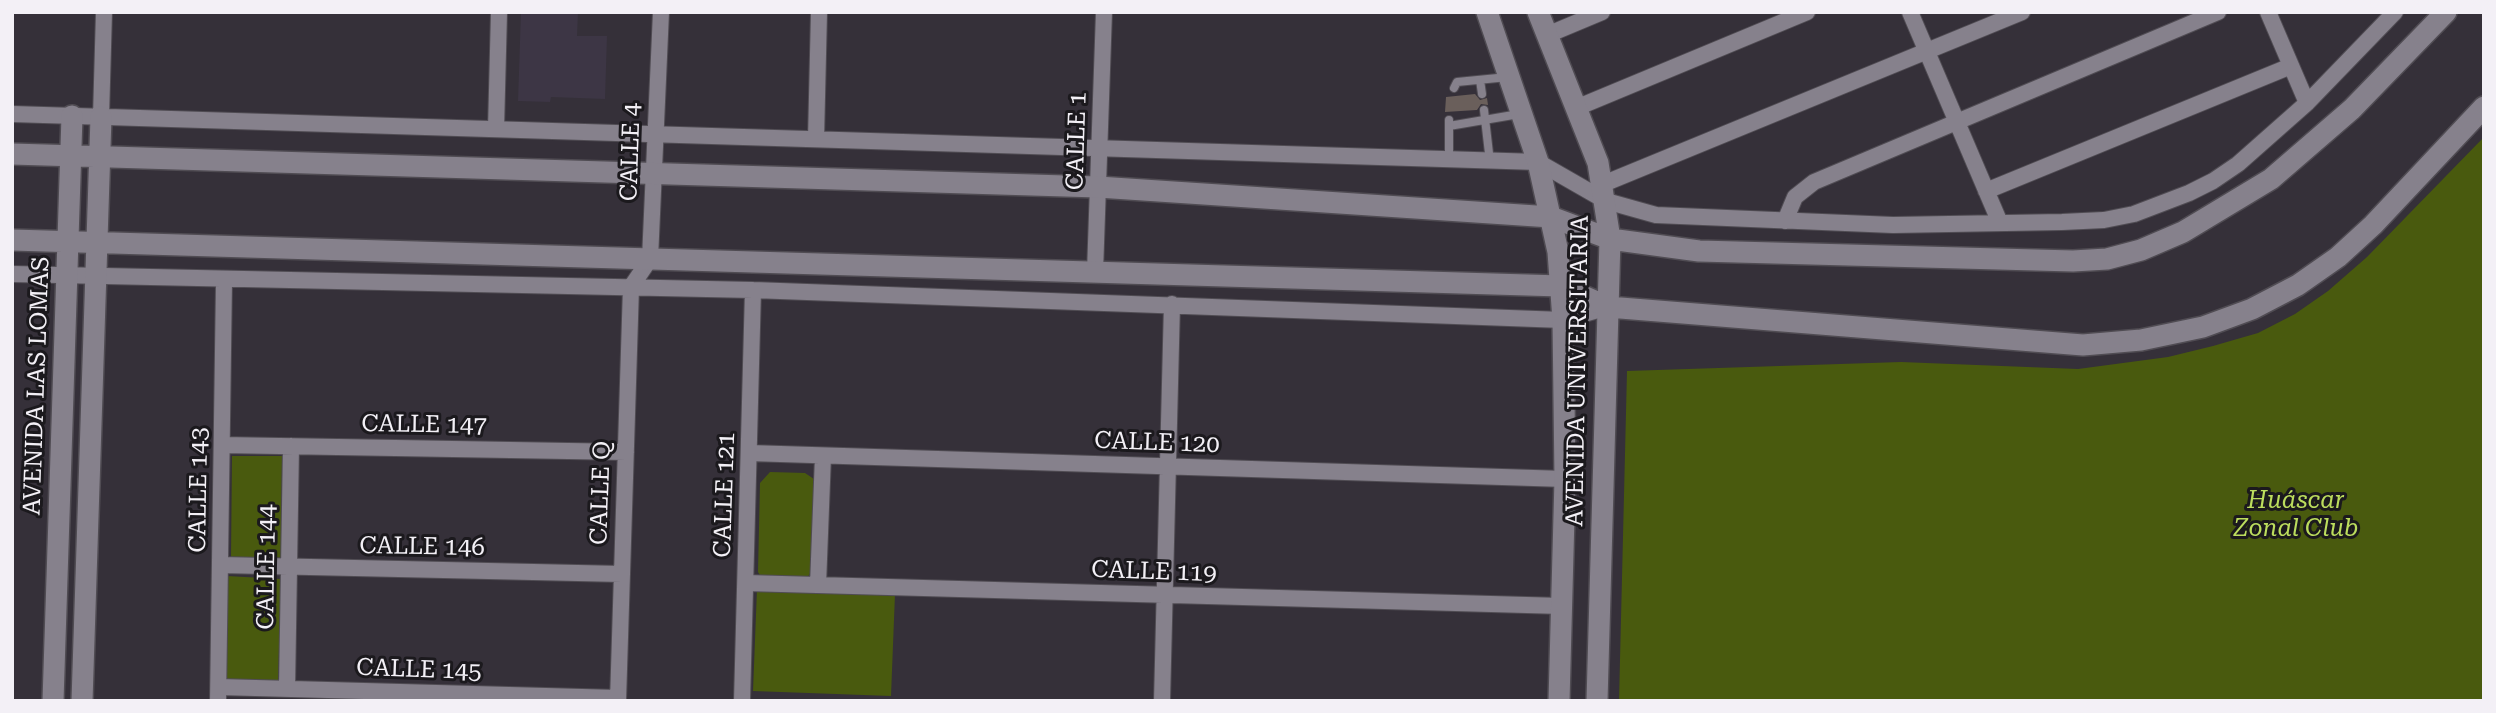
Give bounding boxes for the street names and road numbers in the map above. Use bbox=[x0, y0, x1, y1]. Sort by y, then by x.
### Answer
street label: CALLE 1 bbox=[1061, 91, 1093, 191]
street label: CALLE 4 bbox=[615, 102, 647, 202]
street label: AVENIDA UNIVERSITARIA bbox=[1561, 215, 1595, 527]
street label: AVENIDA LAS LOMAS bbox=[18, 256, 56, 516]
street label: CALLE 147 bbox=[361, 410, 487, 440]
street label: CALLE 120 bbox=[1094, 426, 1220, 460]
street label: CALLE 143 bbox=[184, 427, 214, 553]
street label: CALLE 121 bbox=[708, 432, 742, 558]
street label: CALLE Q bbox=[585, 440, 617, 546]
street label: CALLE 144 bbox=[252, 504, 282, 630]
street label: CALLE 146 bbox=[359, 532, 485, 562]
street label: CALLE 119 bbox=[1091, 555, 1217, 589]
street label: CALLE 145 bbox=[356, 653, 482, 687]

